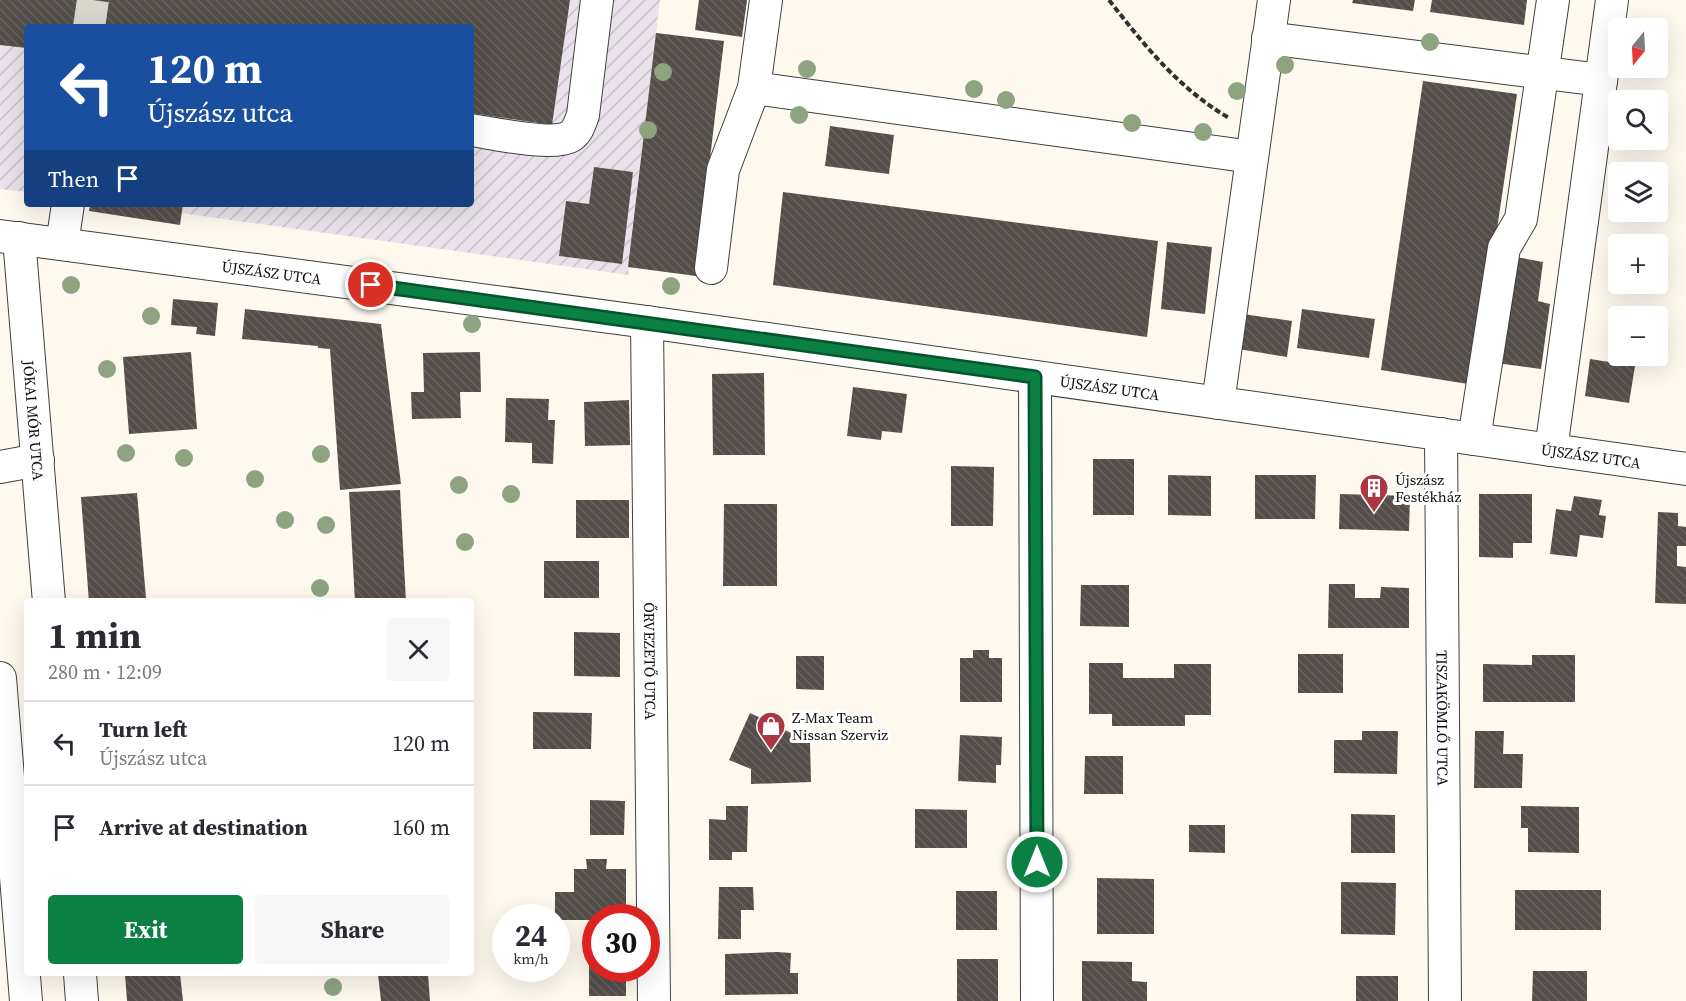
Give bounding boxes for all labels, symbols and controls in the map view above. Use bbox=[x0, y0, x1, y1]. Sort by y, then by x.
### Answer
north arrow bbox=[1608, 18, 1668, 78]
map controls bbox=[1608, 18, 1668, 366]
text: 120 m bbox=[147, 39, 262, 97]
icon: left bbox=[48, 48, 126, 126]
button: search bbox=[1608, 90, 1668, 150]
text: Újszász utca bbox=[147, 94, 293, 131]
icon: arrive bbox=[111, 162, 144, 195]
button: layers bbox=[1608, 162, 1668, 222]
text: Then bbox=[48, 164, 99, 194]
button: + bbox=[1608, 234, 1668, 294]
street label: ÚJSZÁSZ UTCA bbox=[220, 255, 323, 289]
pin bbox=[345, 259, 396, 310]
icon: arrive bbox=[354, 268, 387, 301]
button: − bbox=[1608, 306, 1668, 366]
street label: JÓKAI MÓR UTCA bbox=[19, 358, 49, 481]
street label: ÚJSZÁSZ UTCA bbox=[1058, 370, 1161, 405]
street label: ÚJSZÁSZ UTCA bbox=[1540, 438, 1642, 473]
place label: Újszász Festékház bbox=[1395, 469, 1461, 507]
building icon: Újszász Festékház bbox=[1358, 472, 1390, 514]
street label: ŐRVEZETŐ UTCA bbox=[639, 602, 662, 720]
text: 1 min bbox=[48, 611, 141, 660]
button: close bbox=[387, 618, 450, 681]
street label: TISZAKÖMLŐ UTCA bbox=[1432, 650, 1454, 786]
text: 280 m · 12:09 bbox=[48, 658, 162, 686]
place label: Z-Max Team Nissan Szerviz bbox=[792, 707, 888, 745]
shop icon: Z-Max Team Nissan Szerviz bbox=[755, 710, 787, 752]
text: Turn left bbox=[99, 714, 187, 744]
icon: left bbox=[48, 727, 81, 760]
text: 120 m bbox=[392, 728, 450, 758]
text: Újszász utca bbox=[99, 744, 207, 772]
icon: arrive bbox=[48, 811, 81, 844]
text: Arrive at destination bbox=[99, 812, 308, 842]
text: 160 m bbox=[392, 812, 450, 842]
position arrow bbox=[1005, 830, 1069, 894]
button: Exit bbox=[48, 895, 243, 964]
button: Share bbox=[255, 895, 450, 964]
speed limit sign: 30 bbox=[582, 904, 660, 982]
text: 24 bbox=[515, 915, 547, 956]
text: km/h bbox=[513, 948, 549, 969]

